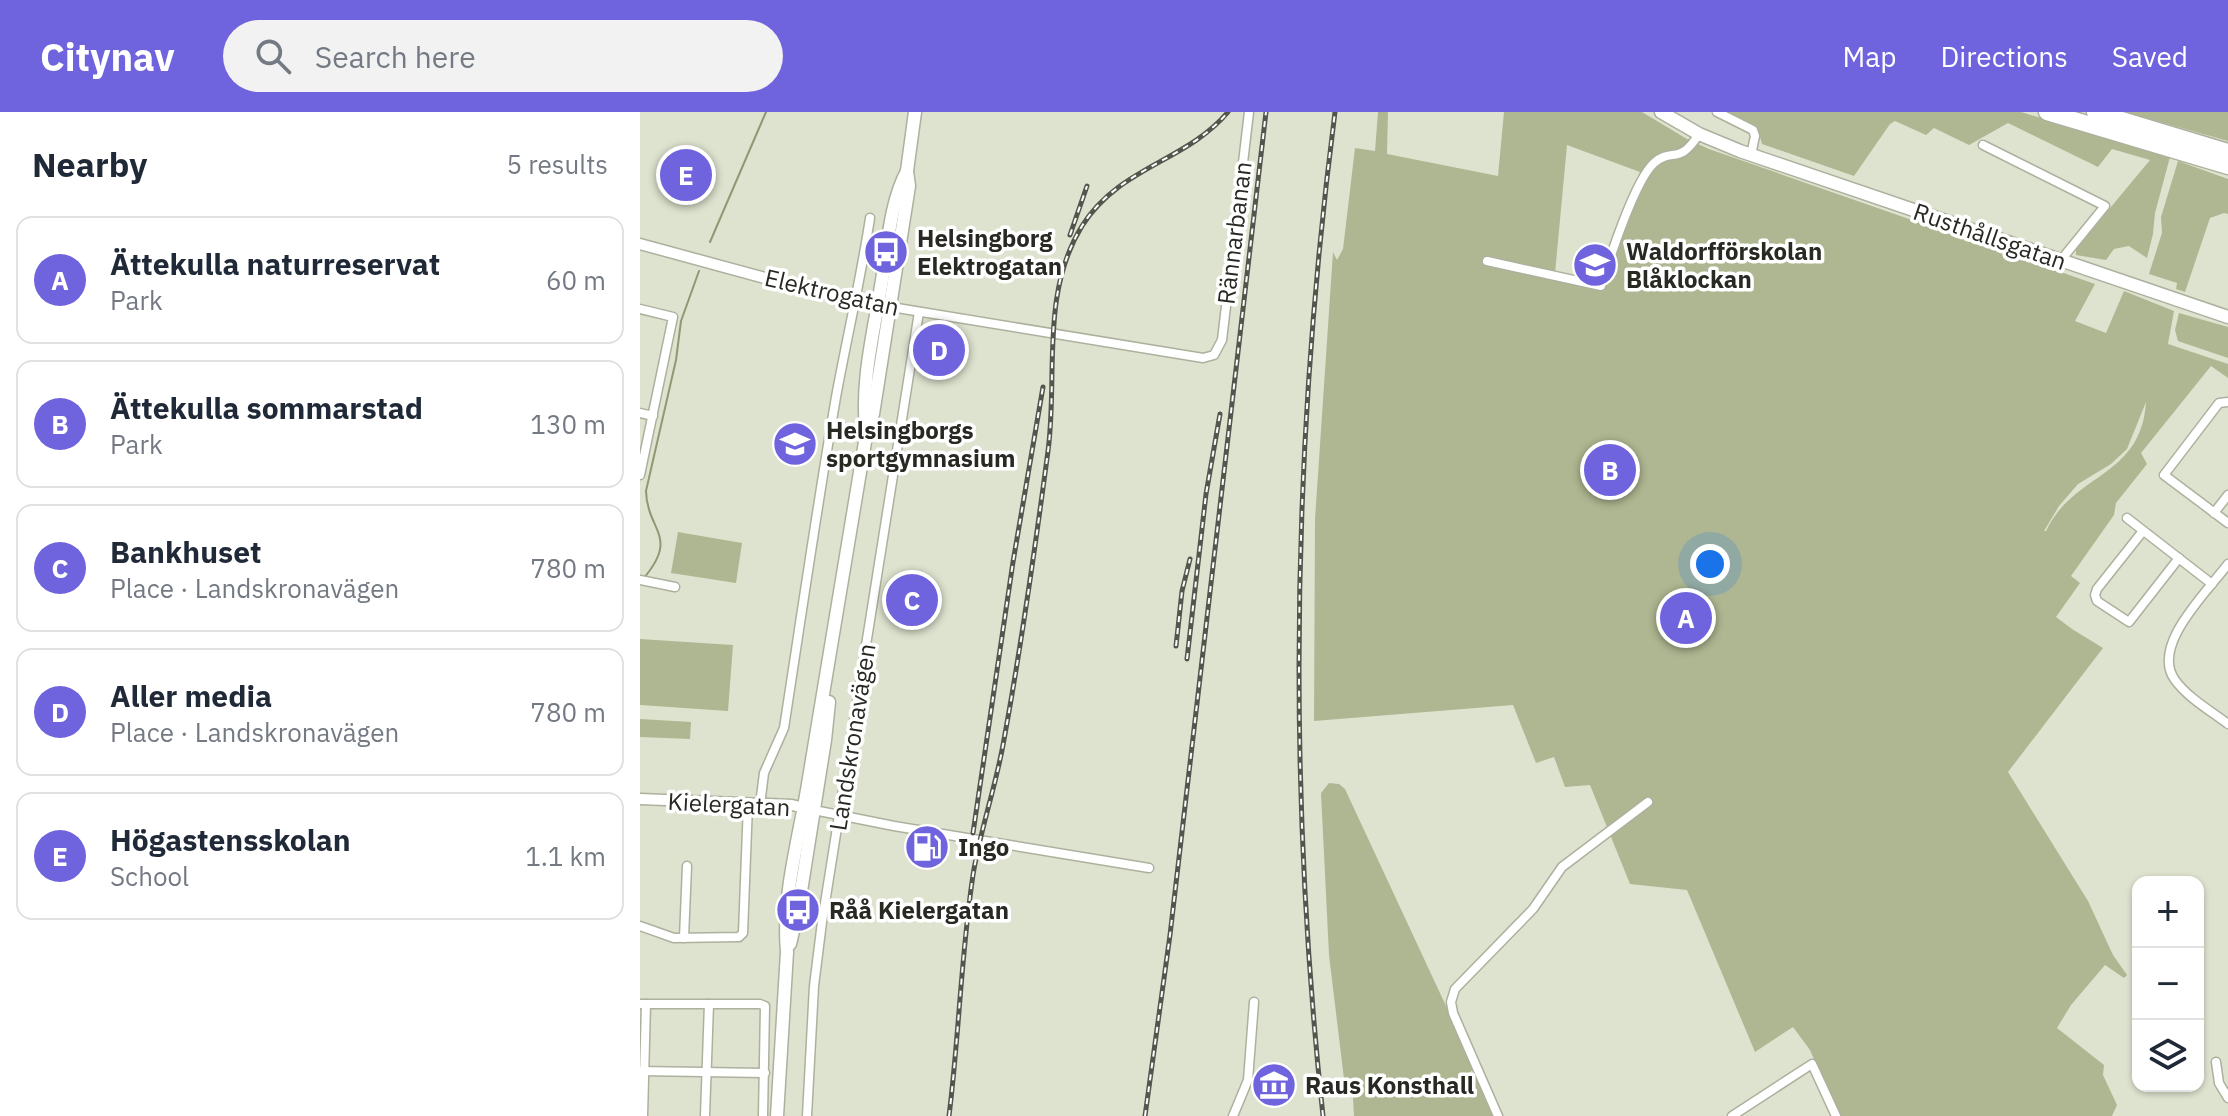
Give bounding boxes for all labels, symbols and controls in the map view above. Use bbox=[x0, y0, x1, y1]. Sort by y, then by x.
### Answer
search box bbox=[223, 20, 783, 92]
text: Citynav bbox=[40, 32, 175, 81]
icon: search bbox=[251, 34, 295, 78]
text: Search here bbox=[315, 37, 476, 76]
text: Map bbox=[1842, 38, 1896, 75]
text: Directions bbox=[1940, 38, 2068, 75]
text: Saved bbox=[2112, 38, 2188, 75]
text: Nearby bbox=[32, 142, 147, 186]
pin: E bbox=[660, 145, 712, 205]
text: 5 results bbox=[506, 147, 608, 181]
street label: Rännarbanan bbox=[1209, 160, 1259, 306]
street label: Rusthållsgatan bbox=[1909, 195, 2071, 277]
place label: Helsingborg Elektrogatan bbox=[917, 222, 1062, 282]
bus stop icon: Helsingborg Elektrogatan bbox=[862, 228, 910, 276]
place label: Waldorfförskolan Blåklockan bbox=[1626, 235, 1822, 295]
school or university icon: Waldorfförskolan Blåklockan bbox=[1571, 241, 1619, 289]
text: Ättekulla naturreservat bbox=[110, 244, 440, 283]
street label: Elektrogatan bbox=[762, 261, 902, 323]
text: A bbox=[51, 263, 69, 297]
text: 60 m bbox=[546, 263, 606, 297]
text: Park bbox=[110, 283, 163, 317]
pin: D bbox=[913, 320, 965, 380]
text: Ättekulla sommarstad bbox=[110, 388, 423, 427]
text: B bbox=[51, 407, 69, 441]
text: 130 m bbox=[530, 407, 606, 441]
place label: Helsingborgs sportgymnasium bbox=[826, 414, 1016, 474]
school or university icon: Helsingborgs sportgymnasium bbox=[771, 420, 819, 468]
text: Park bbox=[110, 427, 163, 461]
pin: B bbox=[1584, 440, 1636, 500]
text: Bankhuset bbox=[110, 532, 262, 571]
your location bbox=[1690, 544, 1730, 584]
text: C bbox=[52, 551, 68, 585]
text: 780 m bbox=[530, 551, 606, 585]
pin: C bbox=[886, 570, 938, 630]
text: Place · Landskronavägen bbox=[110, 571, 399, 605]
pin: A bbox=[1660, 588, 1712, 648]
street label: Landskronavägen bbox=[821, 641, 883, 833]
text: Aller media bbox=[110, 676, 272, 715]
text: D bbox=[51, 695, 69, 729]
text: 780 m bbox=[530, 695, 606, 729]
text: Place · Landskronavägen bbox=[110, 715, 399, 749]
street label: Kielergatan bbox=[667, 785, 791, 823]
text: Högastensskolan bbox=[110, 820, 351, 859]
fuel station icon: Ingo bbox=[903, 823, 951, 871]
place label: Ingo bbox=[958, 831, 1009, 863]
text: E bbox=[52, 839, 68, 873]
text: 1.1 km bbox=[525, 839, 606, 873]
text: School bbox=[110, 859, 189, 893]
map controls bbox=[2132, 876, 2204, 1092]
button: + bbox=[2132, 876, 2204, 948]
bus stop icon: Råå Kielergatan bbox=[774, 886, 822, 934]
place label: Råå Kielergatan bbox=[829, 894, 1009, 926]
button: − bbox=[2132, 948, 2204, 1020]
button: layers bbox=[2132, 1020, 2204, 1092]
museum icon: Raus Konsthall bbox=[1250, 1061, 1298, 1109]
place label: Raus Konsthall bbox=[1305, 1069, 1474, 1101]

